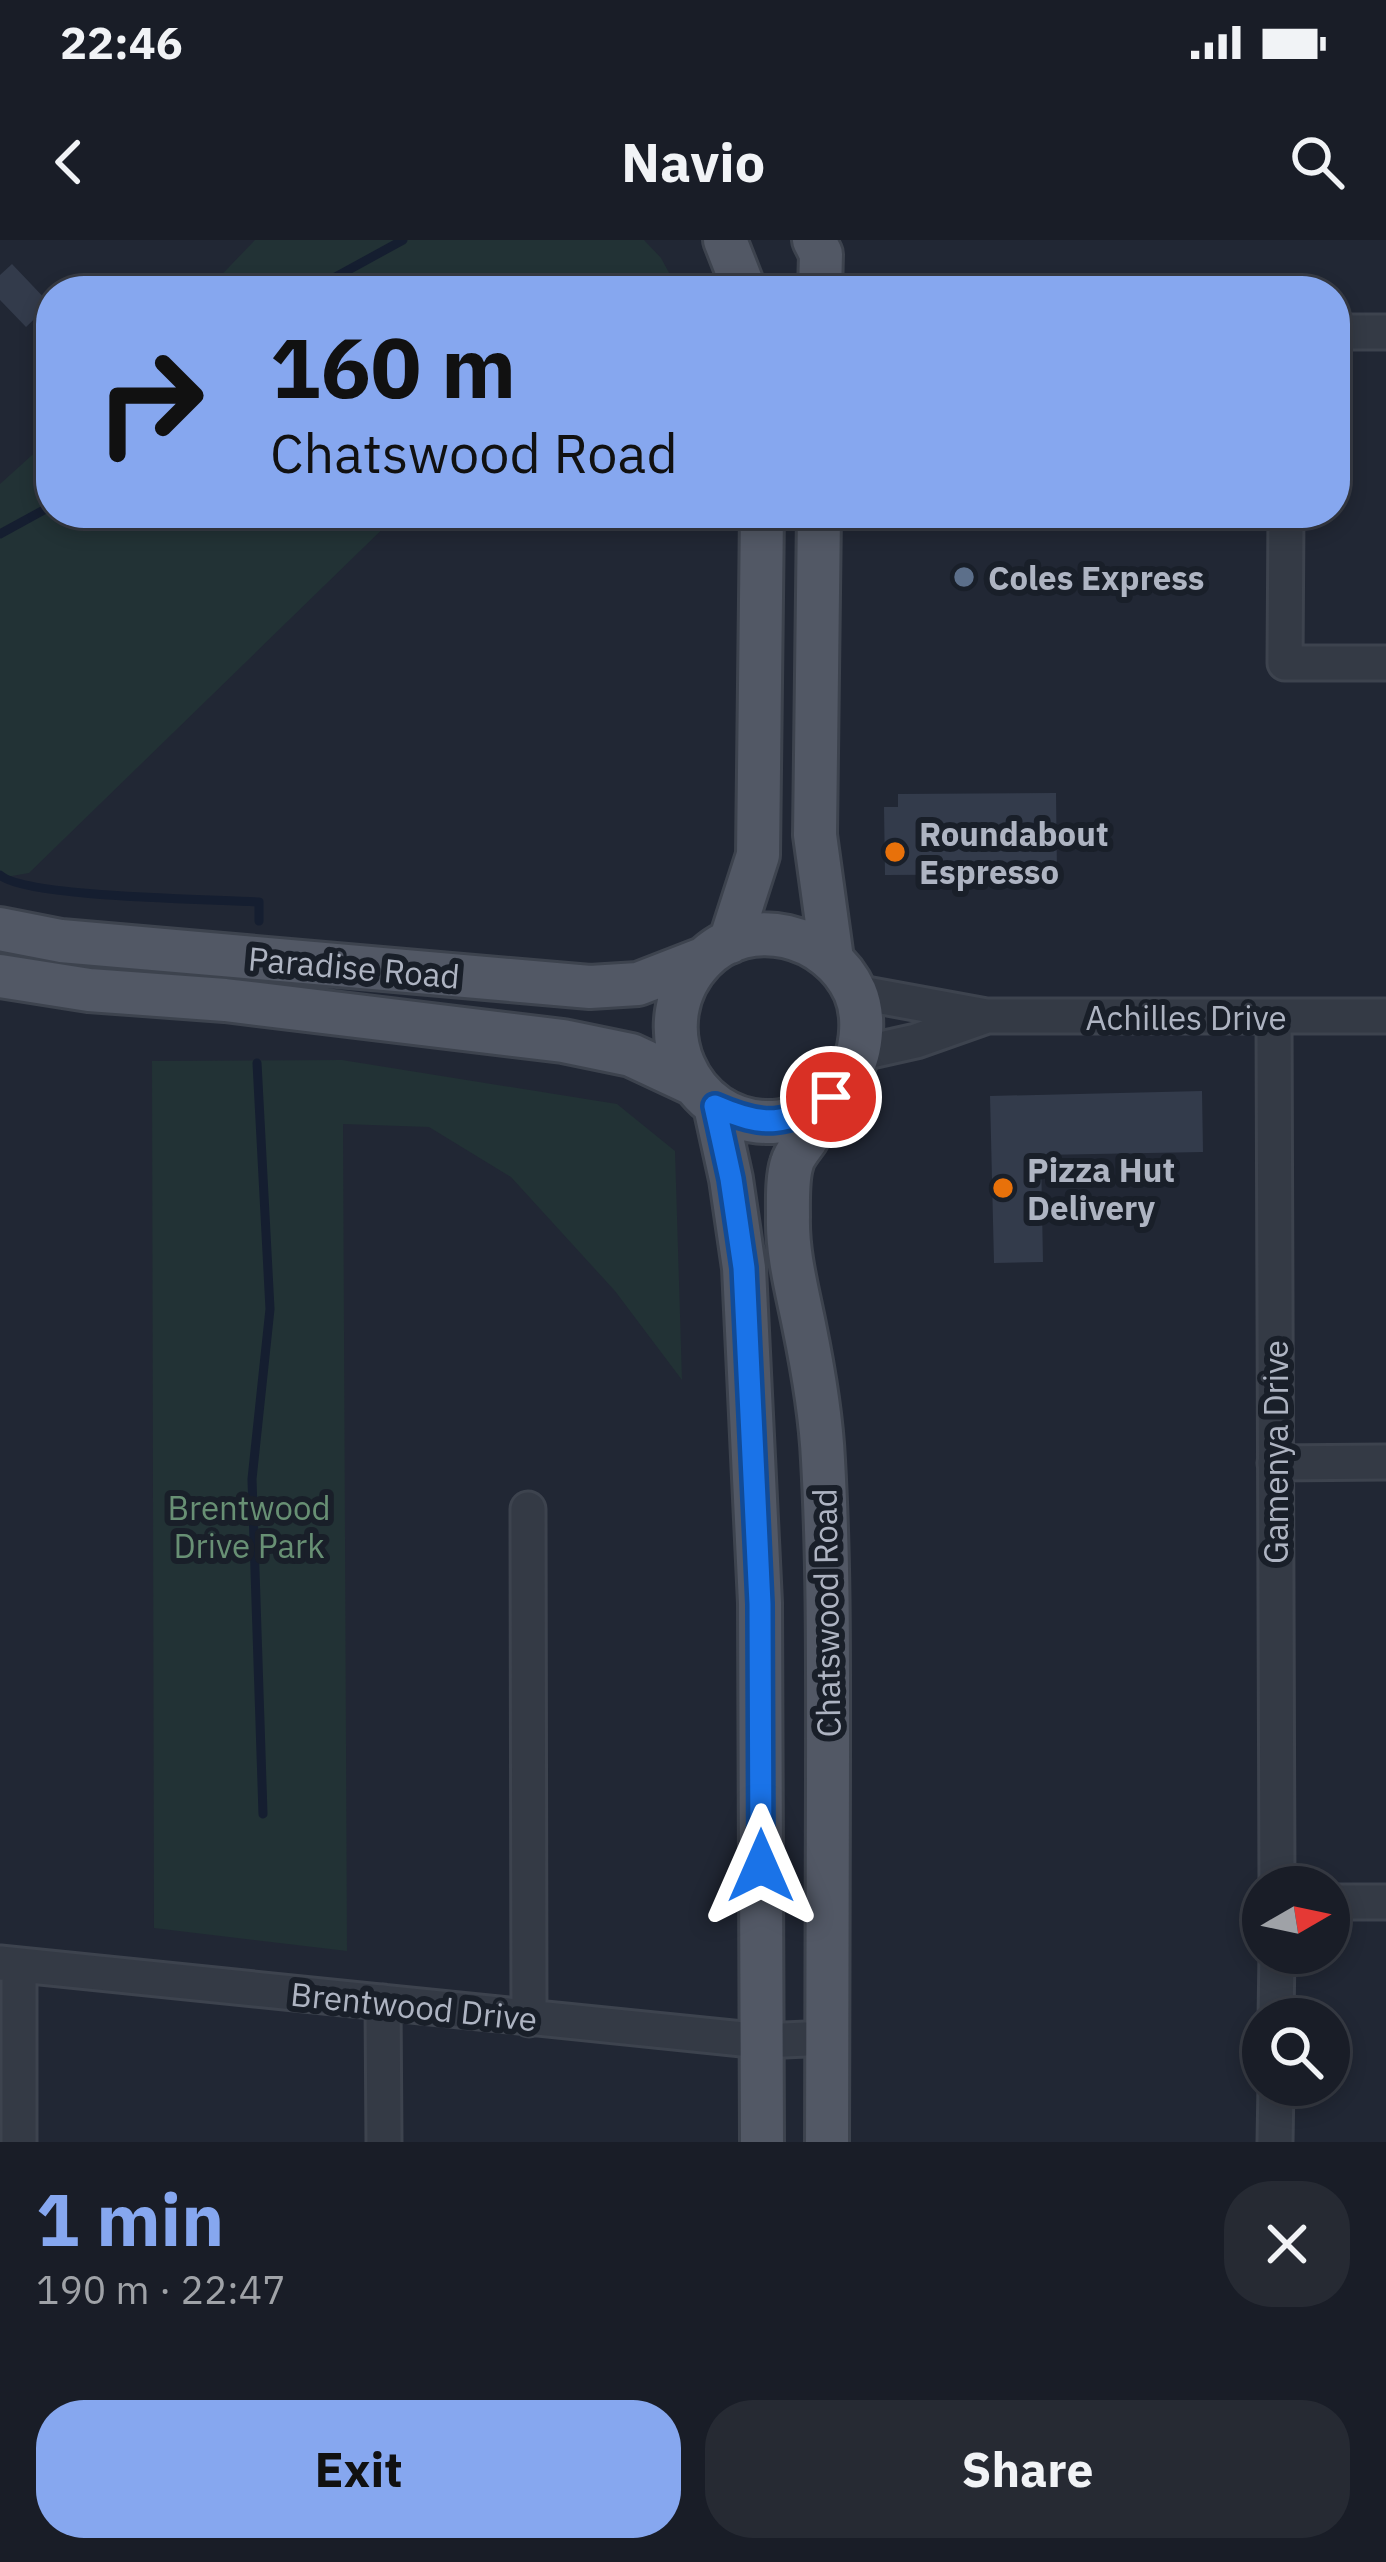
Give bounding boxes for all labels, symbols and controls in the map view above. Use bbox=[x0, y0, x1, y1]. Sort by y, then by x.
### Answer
text: 22:46 bbox=[60, 13, 183, 71]
text: Navio bbox=[621, 127, 765, 197]
icon: back bbox=[36, 129, 102, 195]
icon: search bbox=[1284, 129, 1350, 195]
text: 160 m bbox=[270, 312, 516, 421]
icon: right bbox=[72, 324, 228, 480]
text: Chatswood Road bbox=[270, 418, 678, 488]
place label: Coles Express bbox=[988, 556, 1204, 599]
marker: Coles Express bbox=[951, 564, 977, 590]
place label: Roundabout Espresso bbox=[919, 812, 1109, 893]
marker: Roundabout Espresso bbox=[882, 839, 908, 865]
street label: Paradise Road bbox=[246, 936, 462, 998]
street label: Achilles Drive bbox=[1085, 996, 1287, 1039]
pin bbox=[780, 1046, 882, 1148]
icon: arrive bbox=[798, 1064, 864, 1130]
place label: Pizza Hut Delivery bbox=[1027, 1148, 1175, 1229]
marker: Pizza Hut Delivery bbox=[990, 1175, 1016, 1201]
street label: Gamenya Drive bbox=[1254, 1340, 1297, 1564]
park label: Brentwood Drive Park bbox=[167, 1486, 331, 1567]
street label: Chatswood Road bbox=[802, 1488, 850, 1738]
position arrow bbox=[698, 1803, 824, 1929]
north arrow bbox=[1242, 1866, 1350, 1974]
map controls bbox=[1242, 1866, 1350, 2106]
street label: Brentwood Drive bbox=[289, 1972, 539, 2040]
button: search bbox=[1242, 1998, 1350, 2106]
text: 1 min bbox=[36, 2172, 224, 2266]
button: close bbox=[1224, 2181, 1350, 2307]
text: 190 m · 22:47 bbox=[36, 2264, 286, 2315]
button: Exit bbox=[36, 2400, 681, 2538]
button: Share bbox=[705, 2400, 1350, 2538]

